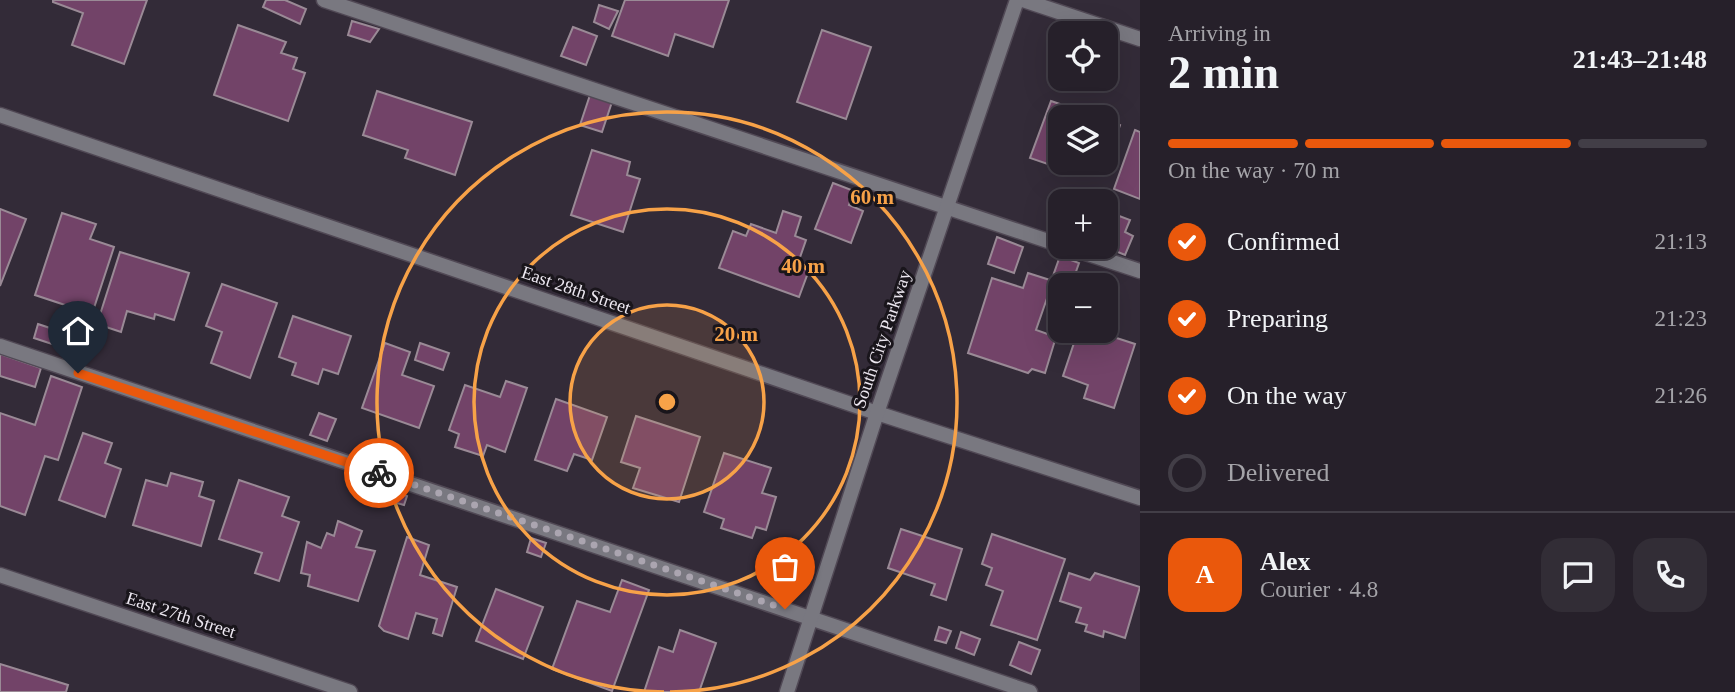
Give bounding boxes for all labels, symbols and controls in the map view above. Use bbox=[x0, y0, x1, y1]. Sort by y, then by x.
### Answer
map controls bbox=[1048, 21, 1118, 343]
button: locate bbox=[1048, 21, 1118, 91]
text: Arriving in bbox=[1168, 21, 1271, 46]
text: 21:43–21:48 bbox=[1573, 45, 1707, 74]
text: 2 min bbox=[1168, 47, 1279, 98]
button: layers bbox=[1048, 105, 1118, 175]
text: On the way · 70 m bbox=[1168, 158, 1340, 183]
text: 60 m bbox=[850, 185, 894, 209]
button: + bbox=[1048, 189, 1118, 259]
icon: check bbox=[1168, 223, 1206, 261]
text: Confirmed bbox=[1227, 227, 1340, 256]
text: 21:13 bbox=[1655, 229, 1707, 254]
text: 40 m bbox=[781, 254, 825, 278]
street label: East 28th Street bbox=[519, 262, 633, 318]
street label: South City Parkway bbox=[849, 267, 915, 411]
button: − bbox=[1048, 273, 1118, 343]
icon: check bbox=[1168, 300, 1206, 338]
pin bbox=[48, 301, 108, 373]
text: Preparing bbox=[1227, 304, 1328, 333]
text: 21:23 bbox=[1655, 306, 1707, 331]
icon: home bbox=[59, 312, 97, 350]
text: 20 m bbox=[714, 322, 758, 346]
icon: check bbox=[1168, 377, 1206, 415]
text: On the way bbox=[1227, 381, 1347, 410]
text: 21:26 bbox=[1655, 383, 1707, 408]
centre of rings bbox=[655, 390, 679, 414]
courier bbox=[344, 438, 414, 508]
icon: bike bbox=[360, 454, 398, 492]
text: Delivered bbox=[1227, 458, 1330, 487]
pin bbox=[755, 537, 815, 609]
button: chat bbox=[1541, 538, 1615, 612]
button: phone bbox=[1633, 538, 1707, 612]
text: Alex bbox=[1260, 547, 1311, 576]
icon: bag bbox=[766, 548, 804, 586]
text: A bbox=[1196, 560, 1214, 589]
text: Courier · 4.8 bbox=[1260, 577, 1378, 602]
street label: East 27th Street bbox=[124, 588, 238, 642]

